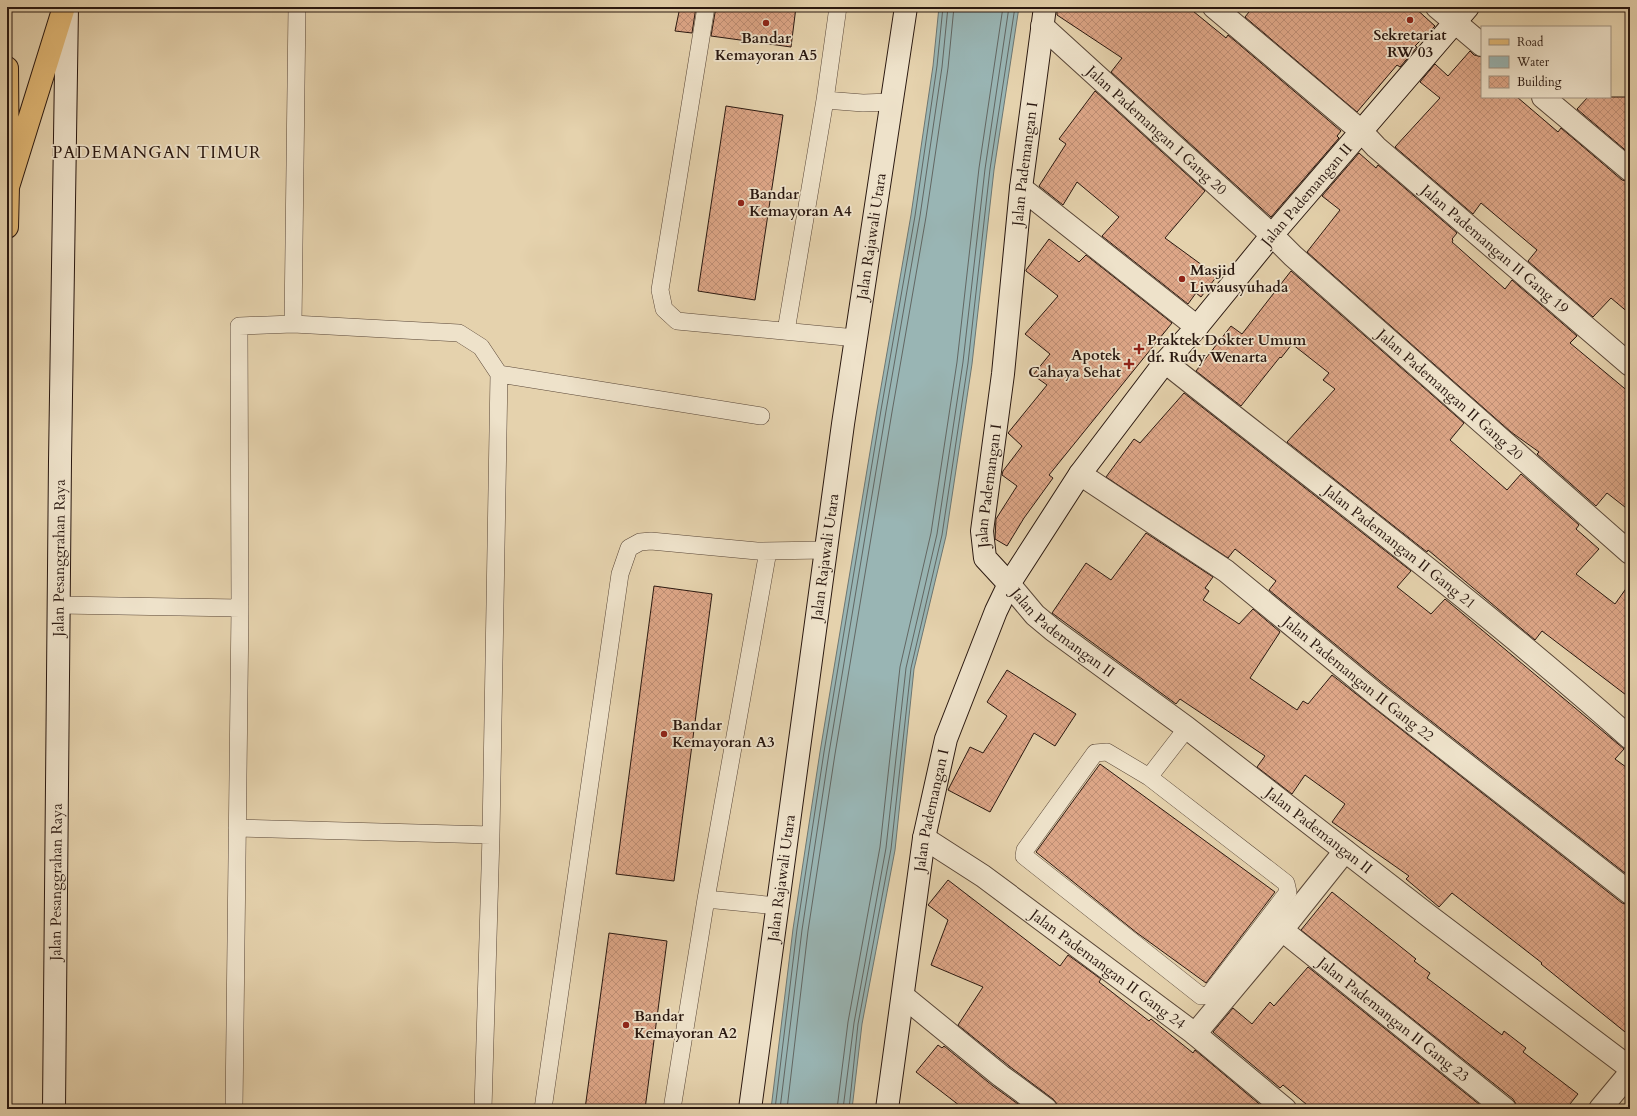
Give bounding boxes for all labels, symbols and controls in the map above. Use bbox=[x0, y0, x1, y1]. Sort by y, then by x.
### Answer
marker: Sekretariat RW 03 bbox=[1405, 15, 1415, 25]
marker: Bandar Kemayoran A5 bbox=[761, 18, 771, 28]
place label: Sekretariat RW 03 bbox=[1373, 25, 1447, 62]
legend bbox=[1481, 26, 1611, 98]
place label: Bandar Kemayoran A5 bbox=[715, 28, 817, 65]
text: Road bbox=[1517, 34, 1544, 50]
text: Water bbox=[1516, 54, 1550, 70]
street label: Jalan Pademangan I Gang 20 bbox=[1081, 60, 1232, 200]
text: Building bbox=[1517, 74, 1562, 90]
street label: Jalan Pademangan I bbox=[1007, 101, 1042, 229]
street label: Jalan Pademangan II bbox=[1255, 139, 1357, 252]
district label: PADEMANGAN TIMUR bbox=[52, 141, 262, 164]
street label: Jalan Rajawali Utara bbox=[852, 171, 891, 303]
street label: Jalan Pademangan II Gang 19 bbox=[1415, 179, 1573, 318]
place label: Bandar Kemayoran A4 bbox=[749, 184, 852, 221]
marker: Bandar Kemayoran A4 bbox=[736, 198, 746, 208]
place label: Masjid Liwausyuhada bbox=[1190, 260, 1289, 297]
marker: Masjid Liwausyuhada bbox=[1177, 274, 1187, 284]
street label: Jalan Pademangan II Gang 20 bbox=[1371, 323, 1528, 465]
place label: Praktek Dokter Umum dr. Rudy Wenarta bbox=[1147, 330, 1307, 367]
marker: Praktek Dokter Umum dr. Rudy Wenarta bbox=[1134, 344, 1144, 354]
place label: Apotek Cahaya Sehat bbox=[1028, 345, 1122, 382]
marker: Apotek Cahaya Sehat bbox=[1124, 359, 1134, 369]
street label: Jalan Pademangan I bbox=[972, 423, 1006, 551]
street label: Jalan Pesanggrahan Raya bbox=[48, 479, 70, 639]
street label: Jalan Pademangan II Gang 21 bbox=[1318, 479, 1480, 613]
street label: Jalan Rajawali Utara bbox=[806, 492, 844, 624]
street label: Jalan Pademangan II bbox=[1005, 582, 1119, 682]
street label: Jalan Pademangan II Gang 22 bbox=[1277, 610, 1438, 746]
place label: Bandar Kemayoran A3 bbox=[672, 715, 775, 752]
marker: Bandar Kemayoran A3 bbox=[659, 729, 669, 739]
street label: Jalan Pademangan I bbox=[909, 747, 953, 875]
street label: Jalan Pademangan II bbox=[1260, 782, 1376, 878]
street label: Jalan Pesanggrahan Raya bbox=[45, 803, 67, 963]
street label: Jalan Rajawali Utara bbox=[763, 813, 800, 945]
street label: Jalan Pademangan II Gang 24 bbox=[1025, 904, 1190, 1034]
street label: Jalan Pademangan II Gang 23 bbox=[1312, 951, 1473, 1086]
place label: Bandar Kemayoran A2 bbox=[634, 1006, 737, 1043]
marker: Bandar Kemayoran A2 bbox=[621, 1020, 631, 1030]

